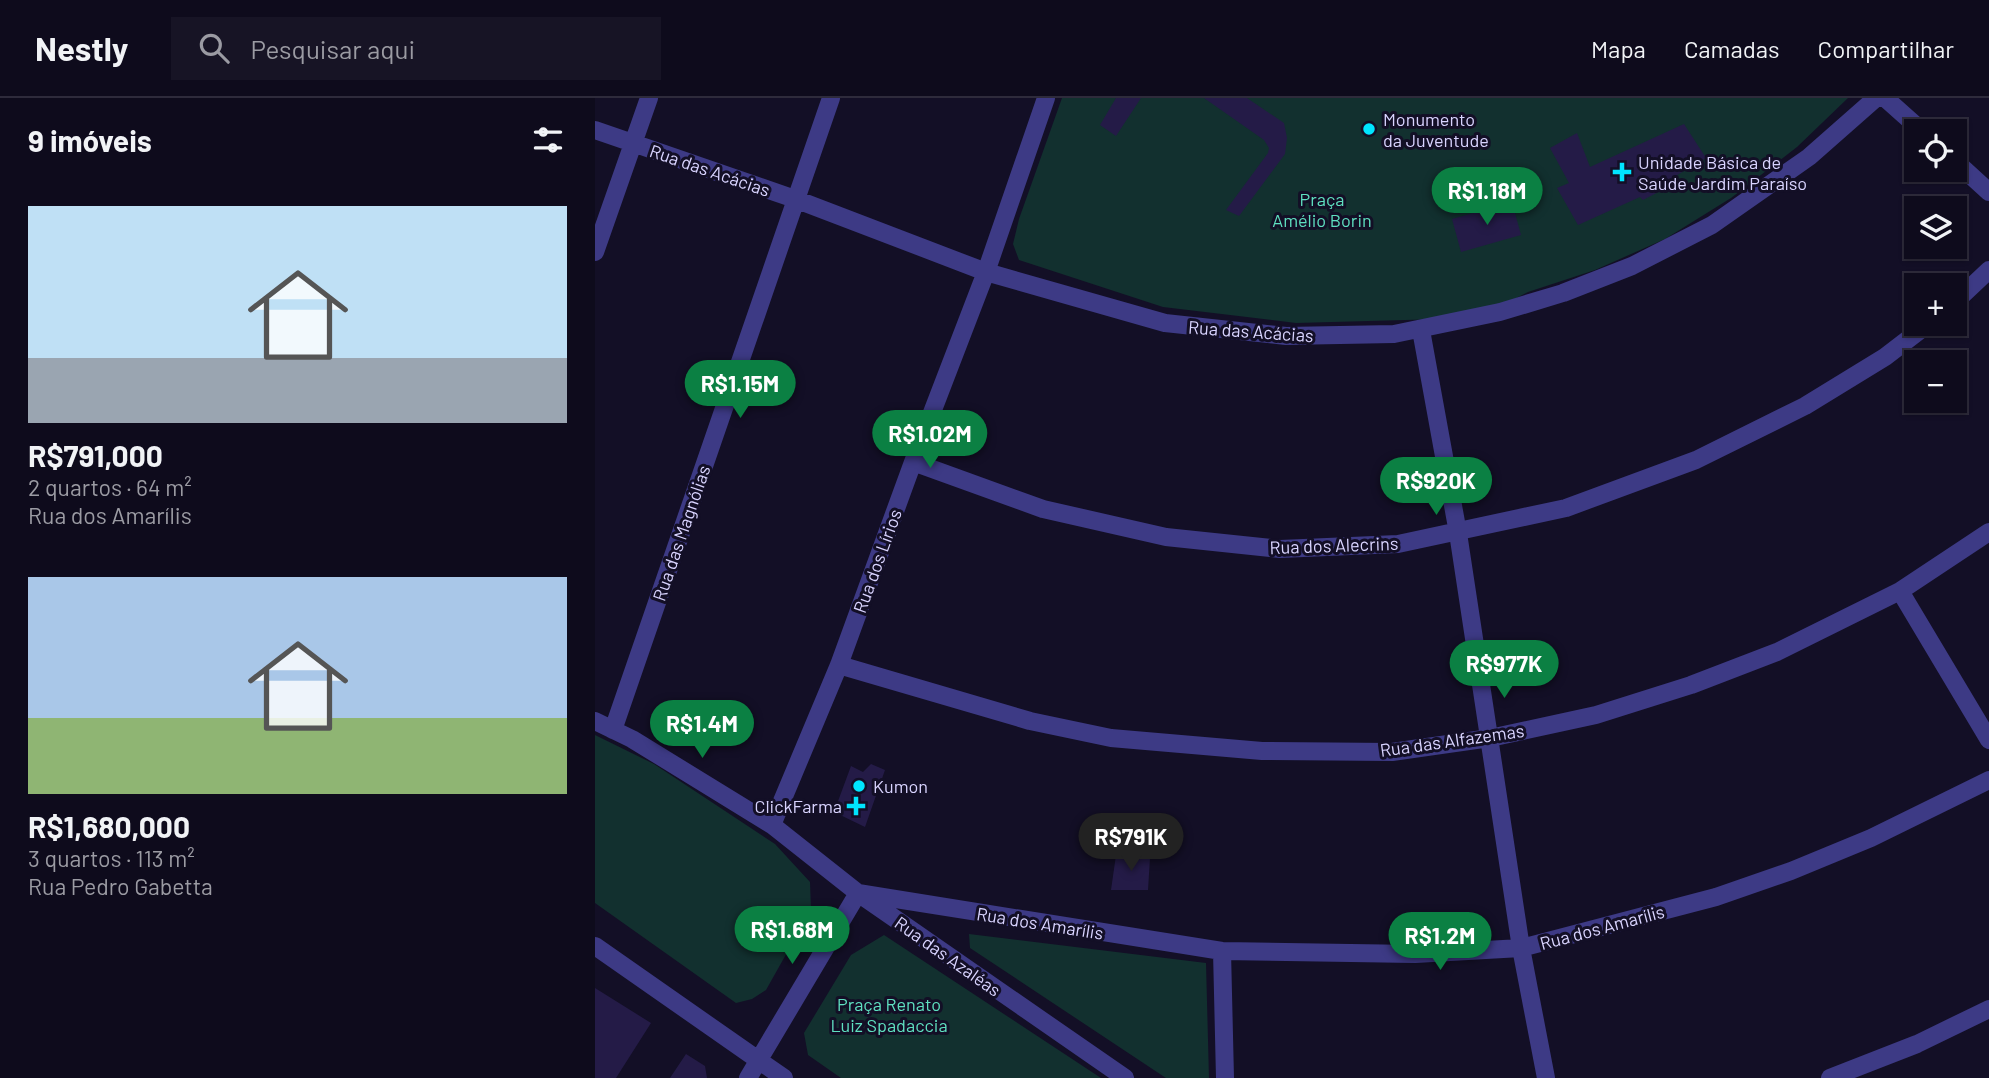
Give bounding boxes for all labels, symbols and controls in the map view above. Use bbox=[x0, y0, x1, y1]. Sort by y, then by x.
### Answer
search box bbox=[171, 17, 661, 80]
text: Nestly bbox=[35, 28, 129, 68]
icon: search bbox=[195, 29, 233, 67]
text: Pesquisar aqui bbox=[251, 33, 415, 64]
text: Mapa bbox=[1591, 34, 1646, 63]
text: Camadas bbox=[1684, 34, 1780, 63]
text: Compartilhar bbox=[1818, 34, 1954, 63]
place label: Monumento da Juventude bbox=[1383, 108, 1489, 151]
map controls bbox=[1904, 119, 1967, 413]
button: locate bbox=[1904, 119, 1967, 182]
icon: filters bbox=[529, 121, 567, 159]
marker: Monumento da Juventude bbox=[1361, 121, 1377, 137]
text: 9 imóveis bbox=[28, 122, 152, 158]
street label: Rua das Acácias bbox=[647, 139, 773, 201]
place label: Unidade Básica de Saúde Jardim Paraíso bbox=[1638, 151, 1807, 194]
marker: Unidade Básica de Saúde Jardim Paraíso bbox=[1612, 162, 1632, 182]
pin: R$1.18M bbox=[1422, 167, 1552, 227]
text: R$1.18M bbox=[1448, 176, 1526, 204]
park label: Praça Amélio Borin bbox=[1272, 188, 1372, 231]
button: layers bbox=[1904, 196, 1967, 259]
icon: home bbox=[235, 252, 361, 378]
button: + bbox=[1904, 273, 1967, 336]
street label: Rua das Acácias bbox=[1188, 316, 1314, 346]
button: − bbox=[1904, 350, 1967, 413]
pin: R$1.15M bbox=[675, 360, 805, 420]
text: R$1.15M bbox=[701, 369, 779, 397]
pin: R$1.02M bbox=[865, 410, 995, 470]
text: R$1.02M bbox=[888, 419, 972, 447]
text: R$791,000 bbox=[28, 437, 163, 473]
pin: R$920K bbox=[1379, 458, 1493, 517]
street label: Rua das Magnólias bbox=[647, 462, 715, 604]
text: R$920K bbox=[1396, 466, 1476, 494]
text: 2 quartos · 64 m² bbox=[28, 473, 192, 501]
text: Rua dos Amarílis bbox=[28, 501, 192, 529]
street label: Rua dos Lírios bbox=[848, 506, 906, 616]
street label: Rua dos Alecrins bbox=[1269, 532, 1399, 558]
icon: home bbox=[235, 623, 361, 749]
pin: R$977K bbox=[1447, 640, 1561, 700]
text: R$977K bbox=[1466, 649, 1542, 677]
pin: R$1.4M bbox=[645, 700, 759, 760]
text: R$1.4M bbox=[666, 709, 738, 737]
street label: Rua das Alfazemas bbox=[1378, 719, 1526, 761]
place label: Kumon bbox=[873, 775, 928, 797]
marker: Kumon bbox=[851, 778, 867, 794]
place label: ClickFarma bbox=[754, 795, 842, 817]
marker: ClickFarma bbox=[848, 798, 864, 814]
text: R$1,680,000 bbox=[28, 808, 190, 844]
pin: R$791K bbox=[1074, 814, 1188, 873]
text: R$791K bbox=[1095, 822, 1167, 850]
text: 3 quartos · 113 m² bbox=[28, 844, 195, 872]
text: Rua Pedro Gabetta bbox=[28, 872, 213, 900]
street label: Rua dos Amarílis bbox=[1537, 900, 1667, 954]
street label: Rua dos Amarílis bbox=[975, 902, 1105, 944]
pin: R$1.68M bbox=[727, 906, 857, 966]
street label: Rua das Azaléas bbox=[891, 911, 1005, 1001]
pin: R$1.2M bbox=[1383, 912, 1497, 972]
text: R$1.68M bbox=[751, 915, 833, 943]
text: R$1.2M bbox=[1405, 921, 1475, 949]
park label: Praça Renato Luiz Spadaccia bbox=[830, 993, 948, 1036]

